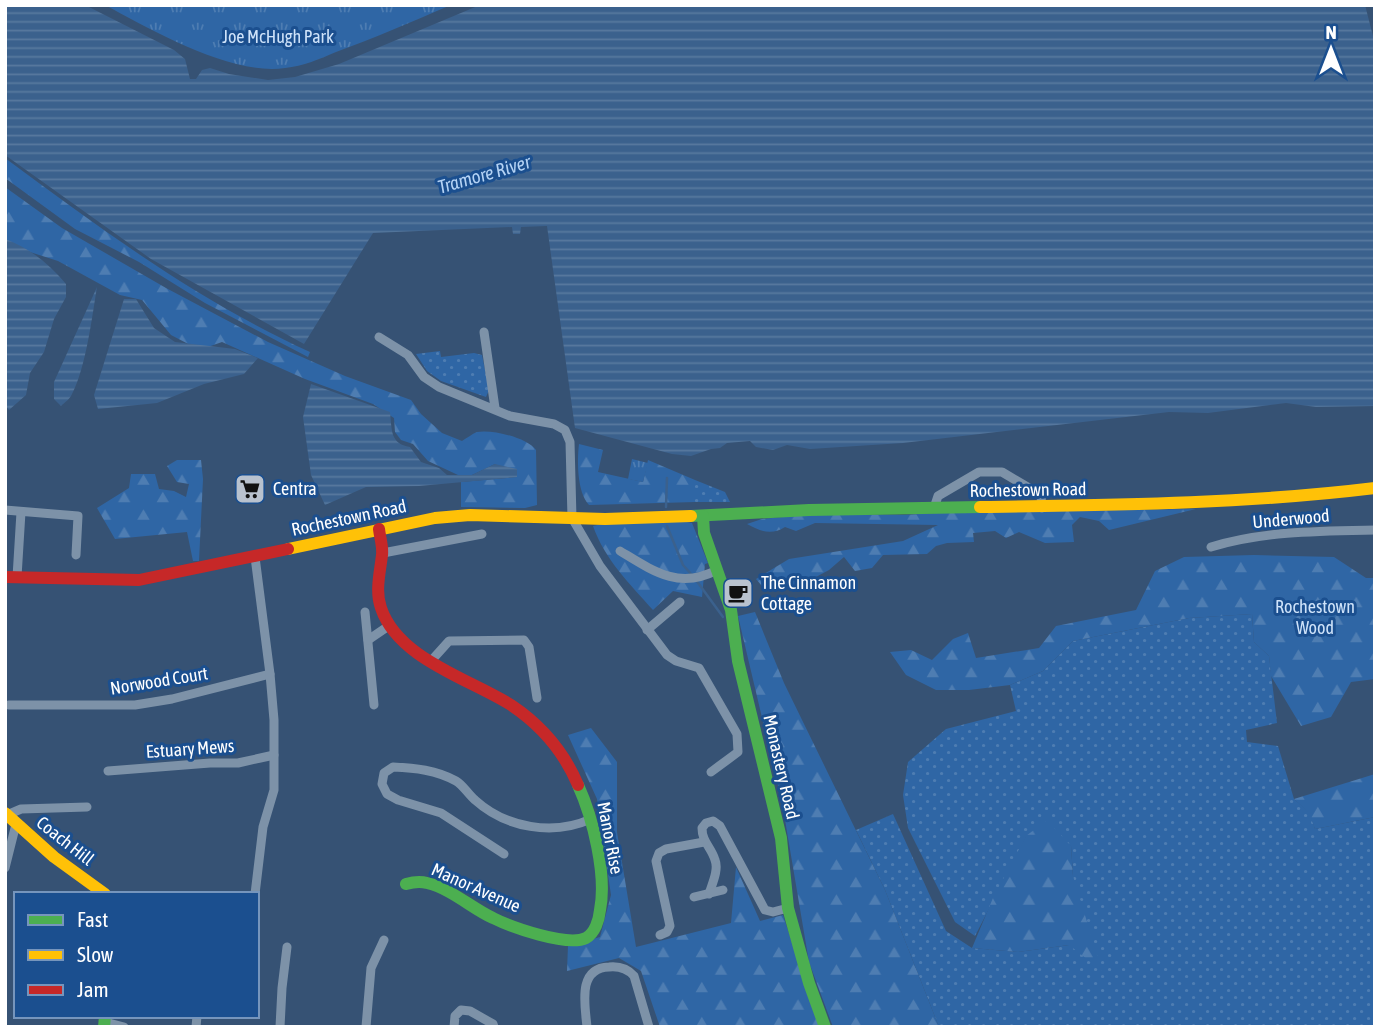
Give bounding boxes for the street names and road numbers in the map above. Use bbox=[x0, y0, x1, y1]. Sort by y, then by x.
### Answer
street label: Rochestown Road bbox=[969, 478, 1087, 501]
street label: Rochestown Road bbox=[290, 495, 408, 540]
street label: Underwood bbox=[1251, 505, 1330, 532]
street label: Norwood Court bbox=[109, 662, 209, 699]
street label: Monastery Road bbox=[759, 713, 804, 821]
street label: Estuary Mews bbox=[145, 735, 235, 762]
street label: Manor Rise bbox=[593, 800, 628, 876]
street label: Coach Hill bbox=[32, 812, 98, 870]
street label: Manor Avenue bbox=[428, 859, 524, 917]

